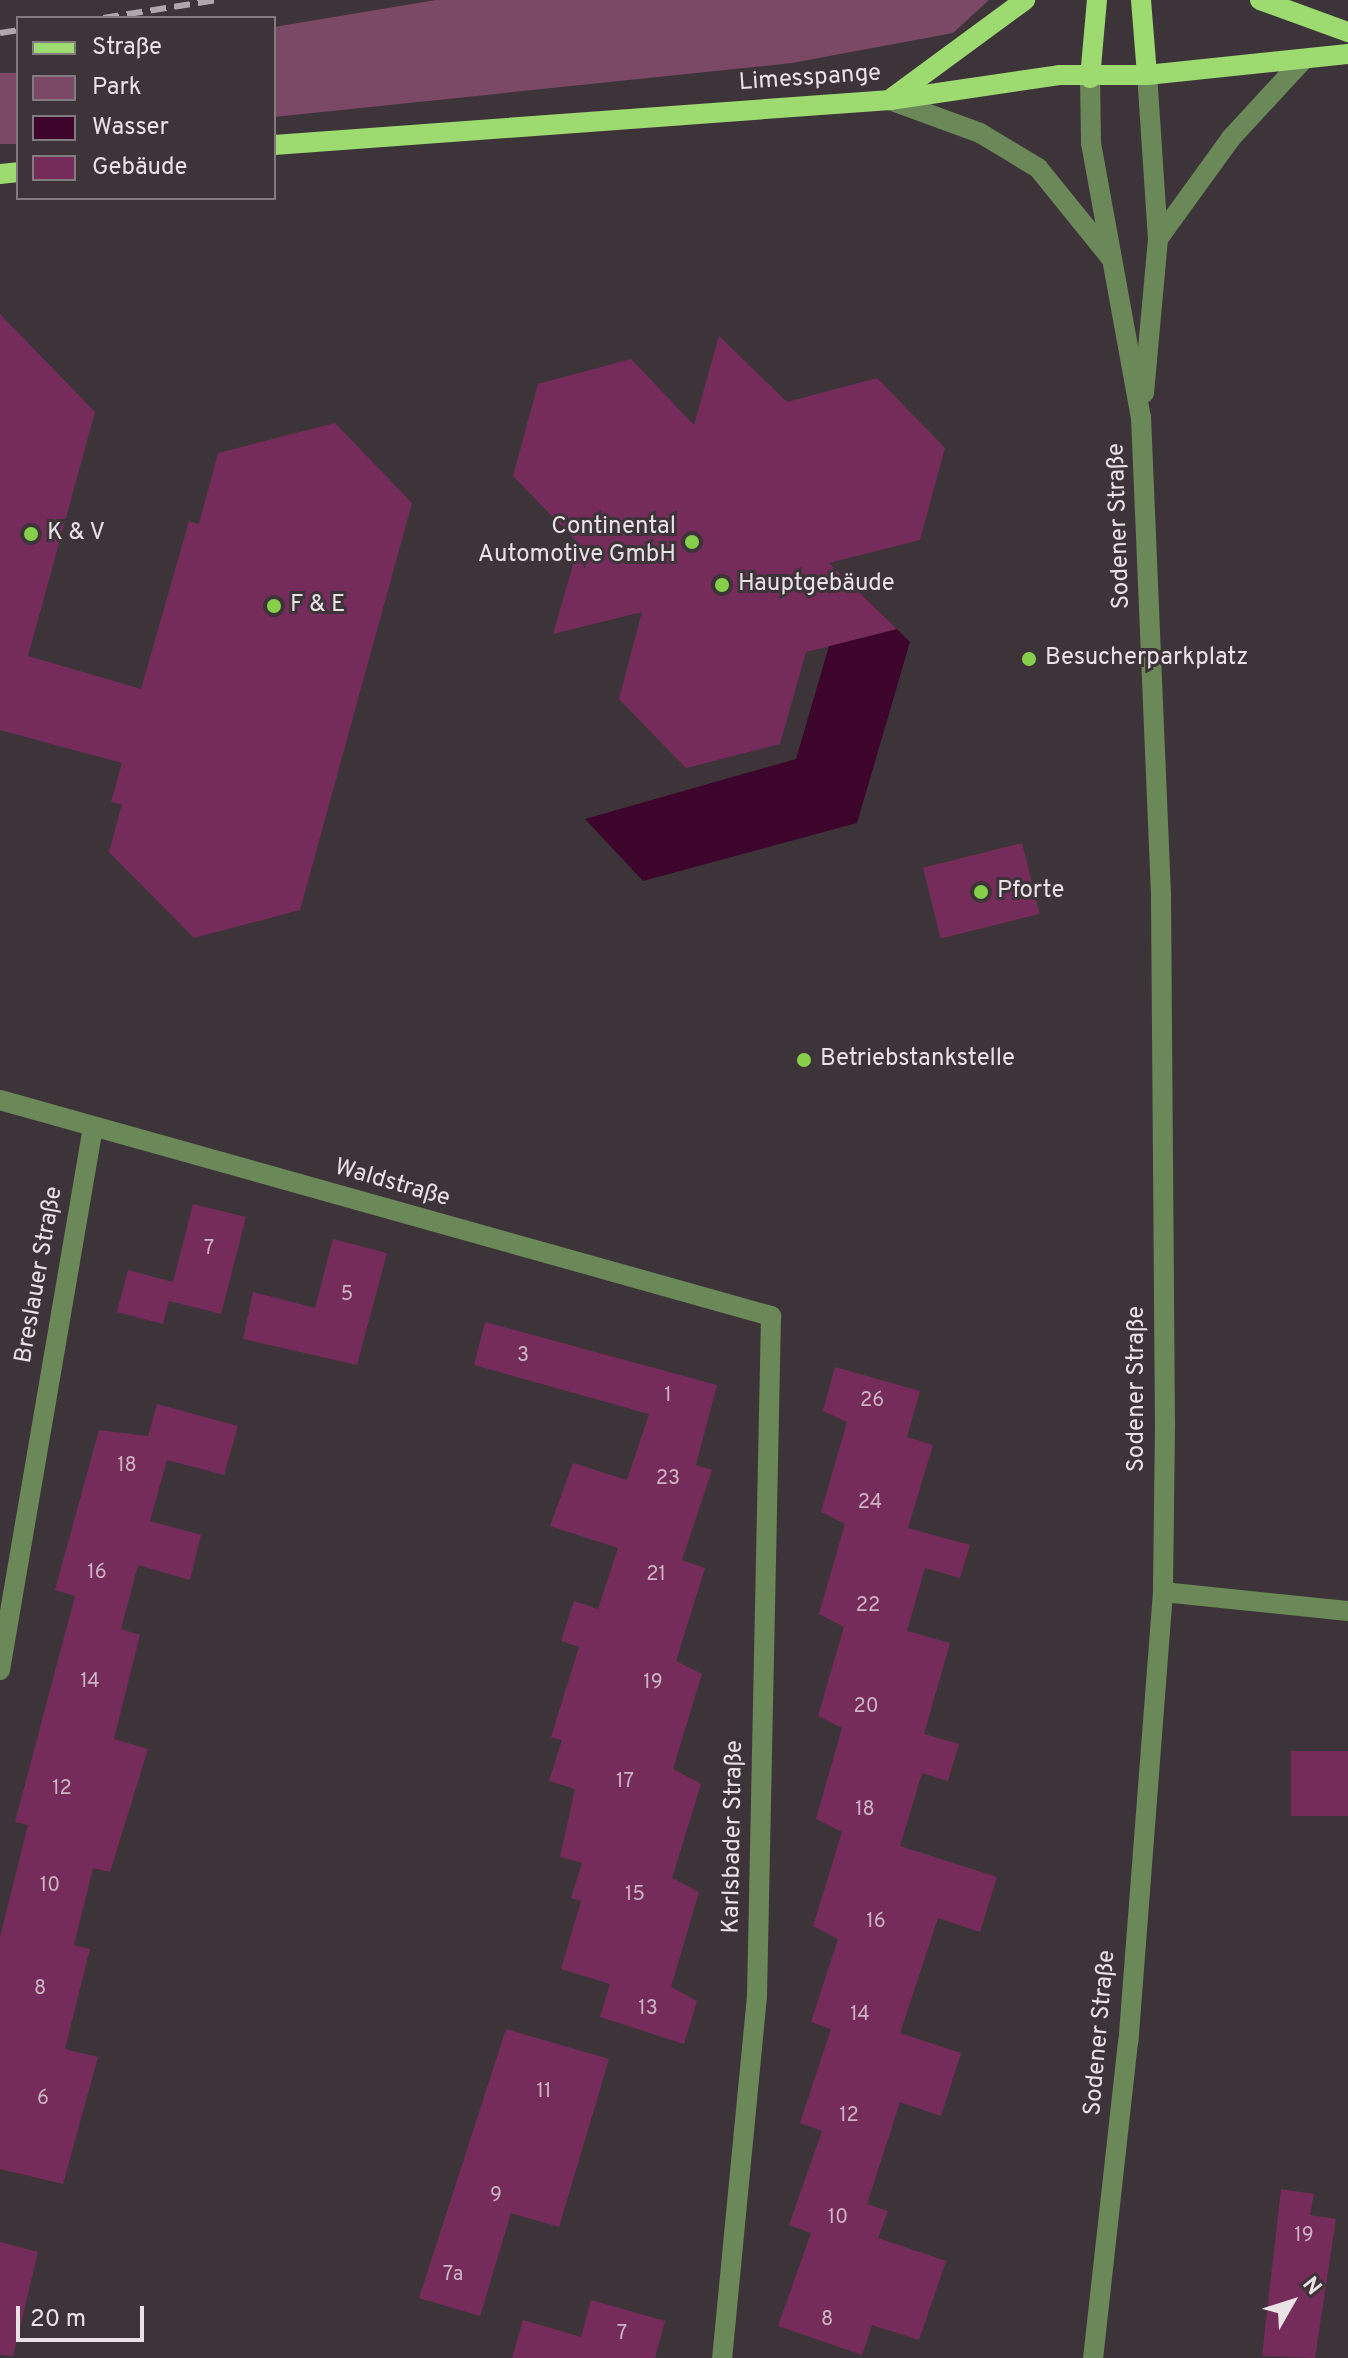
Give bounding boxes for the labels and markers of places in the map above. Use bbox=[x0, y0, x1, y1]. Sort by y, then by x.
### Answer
place label: Continental Automotive GmbH bbox=[478, 514, 676, 570]
place label: K & V bbox=[47, 520, 106, 548]
marker: K & V bbox=[22, 525, 40, 543]
marker: Continental Automotive GmbH bbox=[683, 533, 701, 551]
place label: Hauptgebäude bbox=[738, 571, 895, 599]
marker: Hauptgebäude bbox=[713, 576, 731, 594]
place label: F & E bbox=[290, 592, 345, 620]
marker: F & E bbox=[265, 597, 283, 615]
place label: Besucherparkplatz bbox=[1045, 645, 1248, 673]
marker: Besucherparkplatz bbox=[1020, 650, 1038, 668]
place label: Pforte bbox=[997, 878, 1064, 906]
marker: Pforte bbox=[972, 883, 990, 901]
place label: Betriebstankstelle bbox=[820, 1046, 1015, 1074]
marker: Betriebstankstelle bbox=[795, 1051, 813, 1069]

